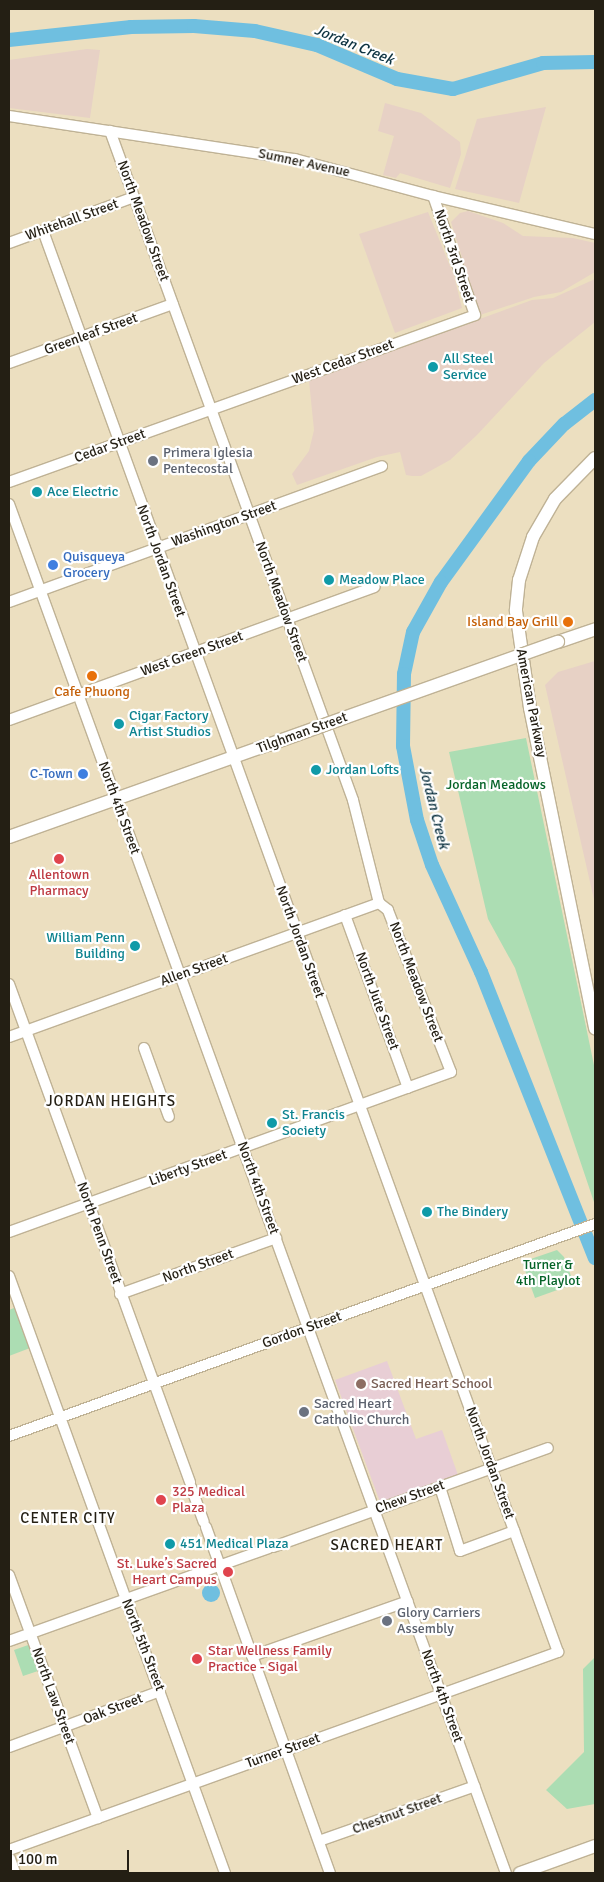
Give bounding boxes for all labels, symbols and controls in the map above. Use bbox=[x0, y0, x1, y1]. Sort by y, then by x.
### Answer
water label: Jordan Creek bbox=[312, 21, 396, 69]
street label: Sumner Avenue bbox=[257, 145, 351, 181]
street label: North Meadow Street bbox=[113, 158, 173, 284]
street label: Whitehall Street bbox=[23, 195, 121, 245]
street label: North 3rd Street bbox=[430, 207, 478, 305]
street label: Greenleaf Street bbox=[42, 309, 140, 359]
street label: West Cedar Street bbox=[290, 336, 396, 388]
place label: All Steel Service bbox=[443, 351, 493, 384]
marker: All Steel Service bbox=[427, 361, 439, 373]
street label: Cedar Street bbox=[72, 425, 148, 467]
place label: Primera Iglesia Pentecostal bbox=[163, 445, 253, 478]
marker: Primera Iglesia Pentecostal bbox=[147, 455, 159, 467]
place label: Ace Electric bbox=[47, 484, 118, 500]
marker: Ace Electric bbox=[31, 486, 43, 498]
street label: Washington Street bbox=[169, 497, 279, 551]
street label: North Jordan Street bbox=[133, 503, 189, 619]
street label: North Meadow Street bbox=[251, 539, 311, 665]
place label: Quisqueya Grocery bbox=[63, 549, 125, 582]
marker: Quisqueya Grocery bbox=[47, 559, 59, 571]
place label: Meadow Place bbox=[339, 572, 425, 588]
marker: Meadow Place bbox=[323, 574, 335, 586]
place label: Island Bay Grill bbox=[467, 614, 558, 630]
marker: Island Bay Grill bbox=[562, 616, 574, 628]
street label: West Green Street bbox=[139, 628, 245, 680]
street label: American Parkway bbox=[512, 647, 550, 759]
marker: Cafe Phuong bbox=[86, 670, 98, 682]
place label: Cafe Phuong bbox=[54, 684, 130, 700]
place label: Cigar Factory Artist Studios bbox=[129, 708, 211, 740]
street label: Tilghman Street bbox=[254, 709, 350, 757]
marker: Cigar Factory Artist Studios bbox=[113, 718, 125, 730]
street label: North 4th Street bbox=[94, 759, 144, 857]
place label: Jordan Lofts bbox=[326, 762, 399, 778]
marker: Jordan Lofts bbox=[310, 764, 322, 776]
water label: Jordan Creek bbox=[415, 765, 453, 851]
place label: C-Town bbox=[30, 766, 73, 782]
marker: C-Town bbox=[77, 768, 89, 780]
park label: Jordan Meadows bbox=[446, 777, 546, 793]
marker: Allentown Pharmacy bbox=[53, 853, 65, 865]
place label: Allentown Pharmacy bbox=[29, 867, 89, 900]
street label: North Jordan Street bbox=[272, 884, 328, 1000]
street label: North Meadow Street bbox=[385, 920, 447, 1044]
place label: William Penn Building bbox=[46, 930, 125, 962]
marker: William Penn Building bbox=[129, 940, 141, 952]
street label: Allen Street bbox=[158, 950, 230, 990]
street label: North Jute Street bbox=[351, 950, 403, 1052]
district label: JORDAN HEIGHTS bbox=[44, 1093, 178, 1111]
place label: St. Francis Society bbox=[282, 1107, 345, 1140]
marker: St. Francis Society bbox=[266, 1117, 278, 1129]
street label: North 4th Street bbox=[233, 1139, 283, 1237]
street label: Liberty Street bbox=[147, 1146, 229, 1190]
street label: North Penn Street bbox=[73, 1180, 125, 1286]
place label: The Bindery bbox=[437, 1204, 508, 1220]
marker: The Bindery bbox=[421, 1206, 433, 1218]
street label: North Street bbox=[160, 1245, 236, 1287]
park label: Turner & 4th Playlot bbox=[516, 1257, 580, 1290]
street label: Gordon Street bbox=[260, 1308, 344, 1352]
place label: Sacred Heart School bbox=[371, 1376, 492, 1392]
marker: Sacred Heart School bbox=[355, 1378, 367, 1390]
place label: Sacred Heart Catholic Church bbox=[314, 1396, 409, 1428]
street label: North Jordan Street bbox=[462, 1405, 518, 1521]
marker: Sacred Heart Catholic Church bbox=[298, 1406, 310, 1418]
street label: Chew Street bbox=[373, 1477, 447, 1517]
place label: 325 Medical Plaza bbox=[172, 1484, 245, 1516]
marker: 325 Medical Plaza bbox=[154, 1493, 168, 1507]
district label: CENTER CITY bbox=[19, 1510, 117, 1528]
place label: 451 Medical Plaza bbox=[180, 1536, 289, 1552]
district label: SACRED HEART bbox=[329, 1537, 445, 1555]
marker: 451 Medical Plaza bbox=[164, 1538, 176, 1550]
place label: St. Luke’s Sacred Heart Campus bbox=[117, 1556, 217, 1588]
marker: St. Luke’s Sacred Heart Campus bbox=[221, 1565, 235, 1579]
street label: North 5th Street bbox=[118, 1596, 168, 1694]
place label: Glory Carriers Assembly bbox=[397, 1605, 480, 1638]
marker: Glory Carriers Assembly bbox=[381, 1615, 393, 1627]
place label: Star Wellness Family Practice - Sigal bbox=[208, 1643, 332, 1675]
street label: North Law Street bbox=[28, 1645, 78, 1747]
street label: North 4th Street bbox=[417, 1647, 467, 1745]
marker: Star Wellness Family Practice - Sigal bbox=[190, 1652, 204, 1666]
street label: Oak Street bbox=[81, 1690, 145, 1728]
street label: Turner Street bbox=[244, 1730, 322, 1772]
street label: Chestnut Street bbox=[350, 1790, 444, 1838]
scale bar bbox=[12, 1840, 131, 1872]
text: 100 m bbox=[18, 1850, 58, 1868]

